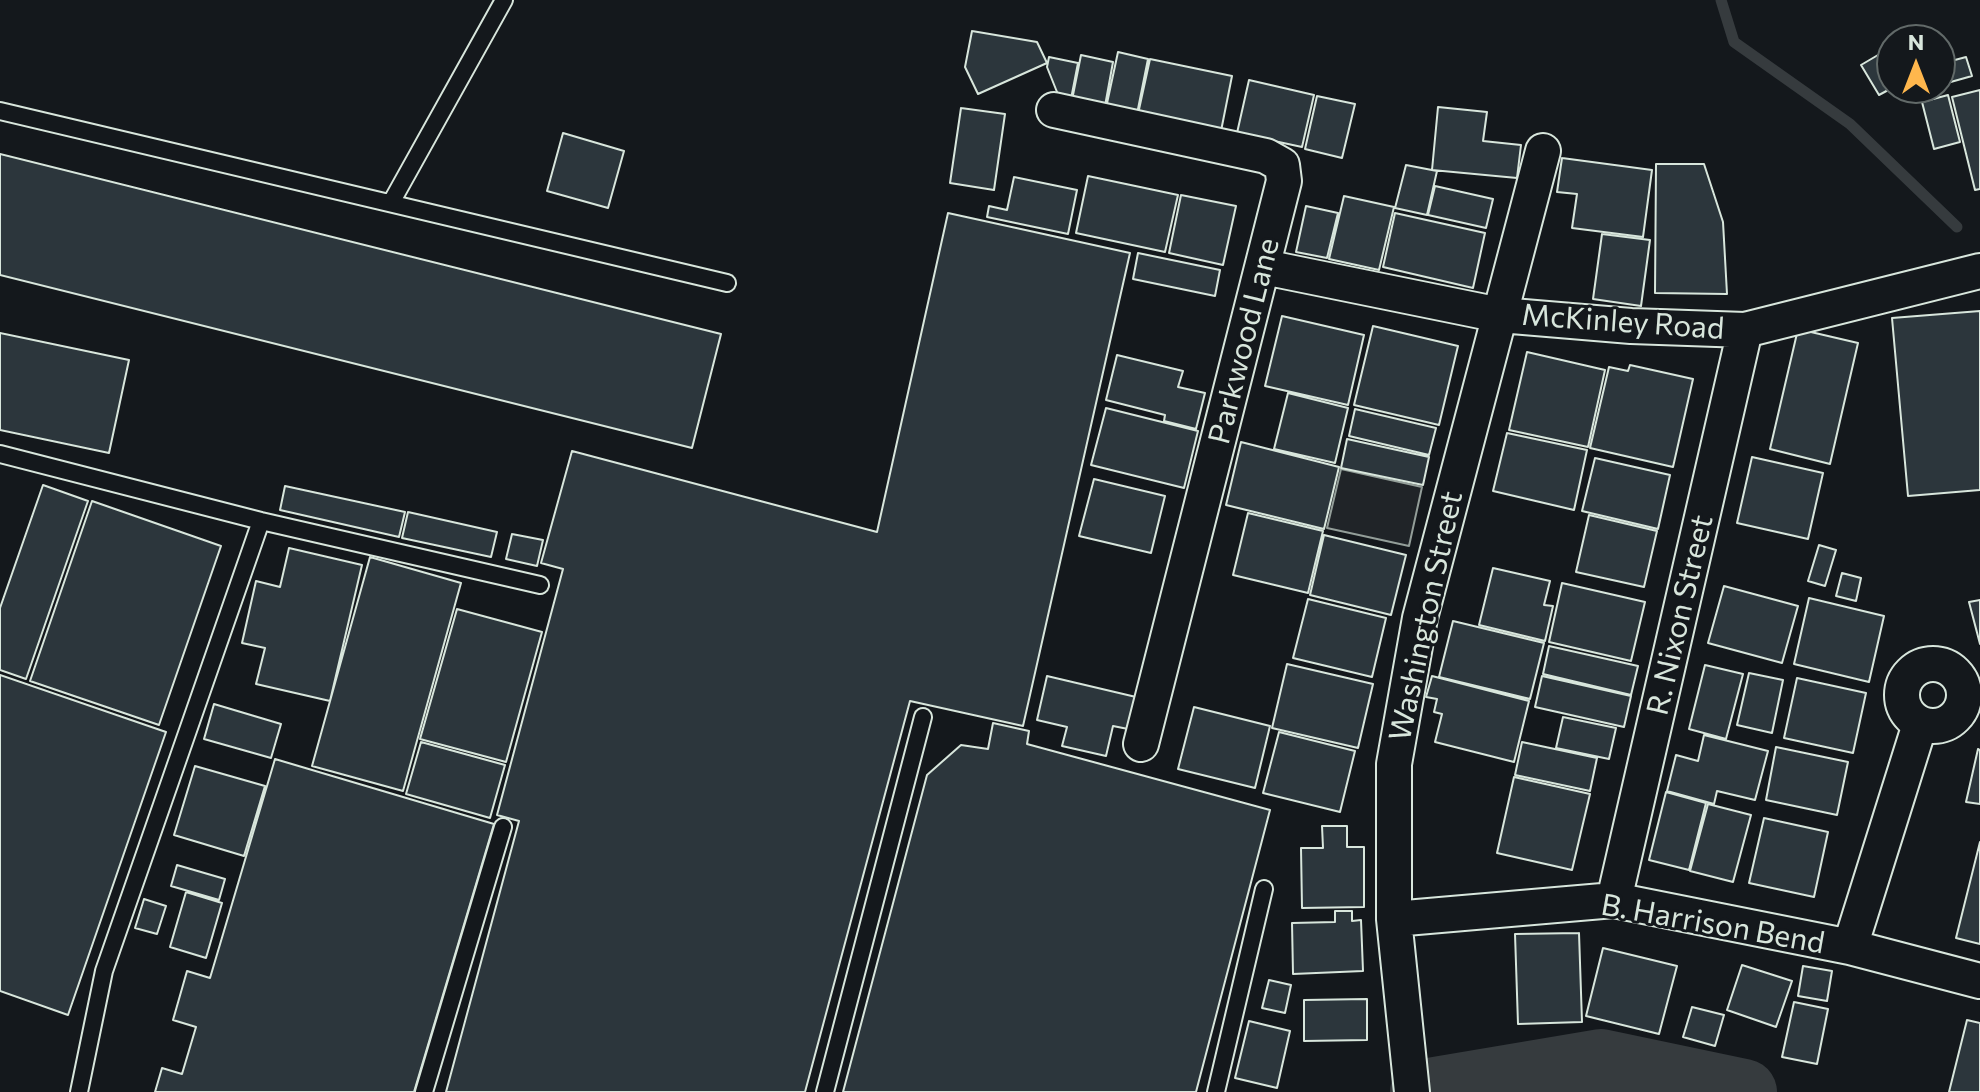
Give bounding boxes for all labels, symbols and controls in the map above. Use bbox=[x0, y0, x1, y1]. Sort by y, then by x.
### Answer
north arrow bbox=[1876, 24, 1956, 104]
text: N bbox=[1908, 28, 1924, 55]
street label: Parkwood Lane bbox=[1201, 234, 1287, 448]
street label: McKinley Road bbox=[1521, 297, 1725, 347]
street label: Washington Street bbox=[1382, 488, 1470, 744]
street label: R. Nixon Street bbox=[1639, 511, 1721, 719]
street label: B. Harrison Bend bbox=[1598, 887, 1828, 961]

